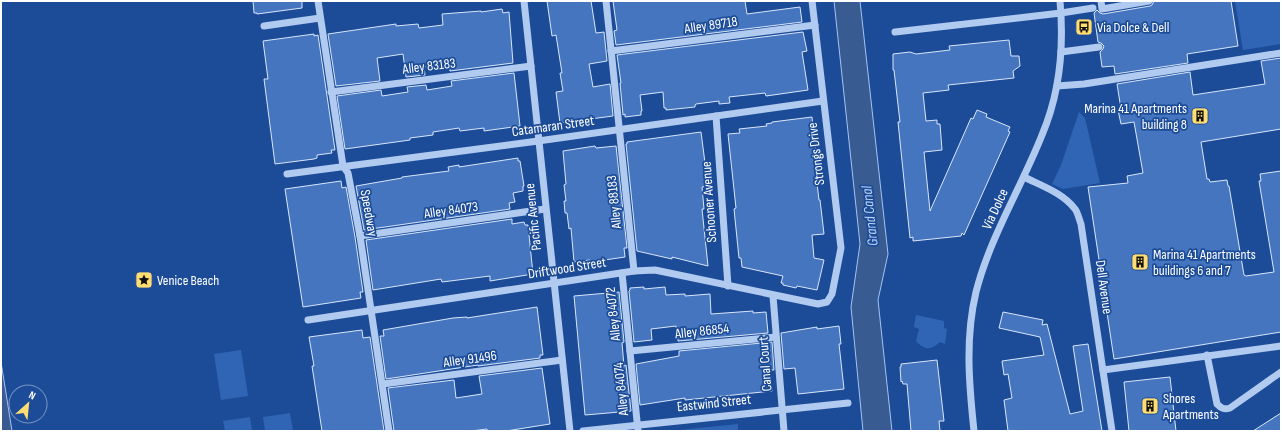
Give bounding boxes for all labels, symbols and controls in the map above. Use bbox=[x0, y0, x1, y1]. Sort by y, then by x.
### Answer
street label: Alley 89718 bbox=[682, 13, 739, 37]
bus stop icon: Via Dolce & Dell bbox=[1074, 17, 1094, 37]
place label: Via Dolce & Dell bbox=[1097, 19, 1169, 36]
street label: Alley 83183 bbox=[400, 54, 457, 78]
place label: Marina 41 Apartments building 8 bbox=[1084, 100, 1187, 133]
building icon: Marina 41 Apartments building 8 bbox=[1190, 106, 1210, 126]
street label: Catamaran Street bbox=[511, 112, 595, 140]
street label: Strongs Drive bbox=[804, 122, 828, 186]
street label: Schooner Avenue bbox=[698, 161, 720, 243]
street label: Alley 88183 bbox=[603, 174, 625, 231]
street label: Pacific Avenue bbox=[521, 183, 545, 251]
water label: Grand Canal bbox=[857, 184, 883, 247]
street label: Via Dolce bbox=[978, 186, 1012, 232]
street label: Speedway bbox=[357, 188, 382, 238]
street label: Alley 84073 bbox=[422, 198, 479, 222]
place label: Marina 41 Apartments buildings 6 and 7 bbox=[1153, 246, 1256, 279]
building icon: Marina 41 Apartments buildings 6 and 7 bbox=[1130, 252, 1150, 272]
street label: Driftwood Street bbox=[527, 253, 607, 283]
street label: Dell Avenue bbox=[1092, 259, 1116, 315]
place icon: Venice Beach bbox=[134, 270, 154, 290]
place label: Venice Beach bbox=[157, 272, 219, 289]
street label: Alley 84072 bbox=[602, 286, 624, 343]
street label: Alley 86854 bbox=[673, 320, 730, 342]
street label: Canal Court bbox=[755, 336, 775, 392]
street label: Alley 91496 bbox=[441, 347, 498, 371]
street label: Alley 84074 bbox=[610, 361, 632, 418]
north arrow bbox=[8, 384, 48, 424]
text: N bbox=[27, 388, 38, 403]
place label: Shores Apartments bbox=[1162, 390, 1219, 423]
street label: Eastwind Street bbox=[676, 391, 752, 415]
building icon: Shores Apartments bbox=[1140, 396, 1160, 416]

